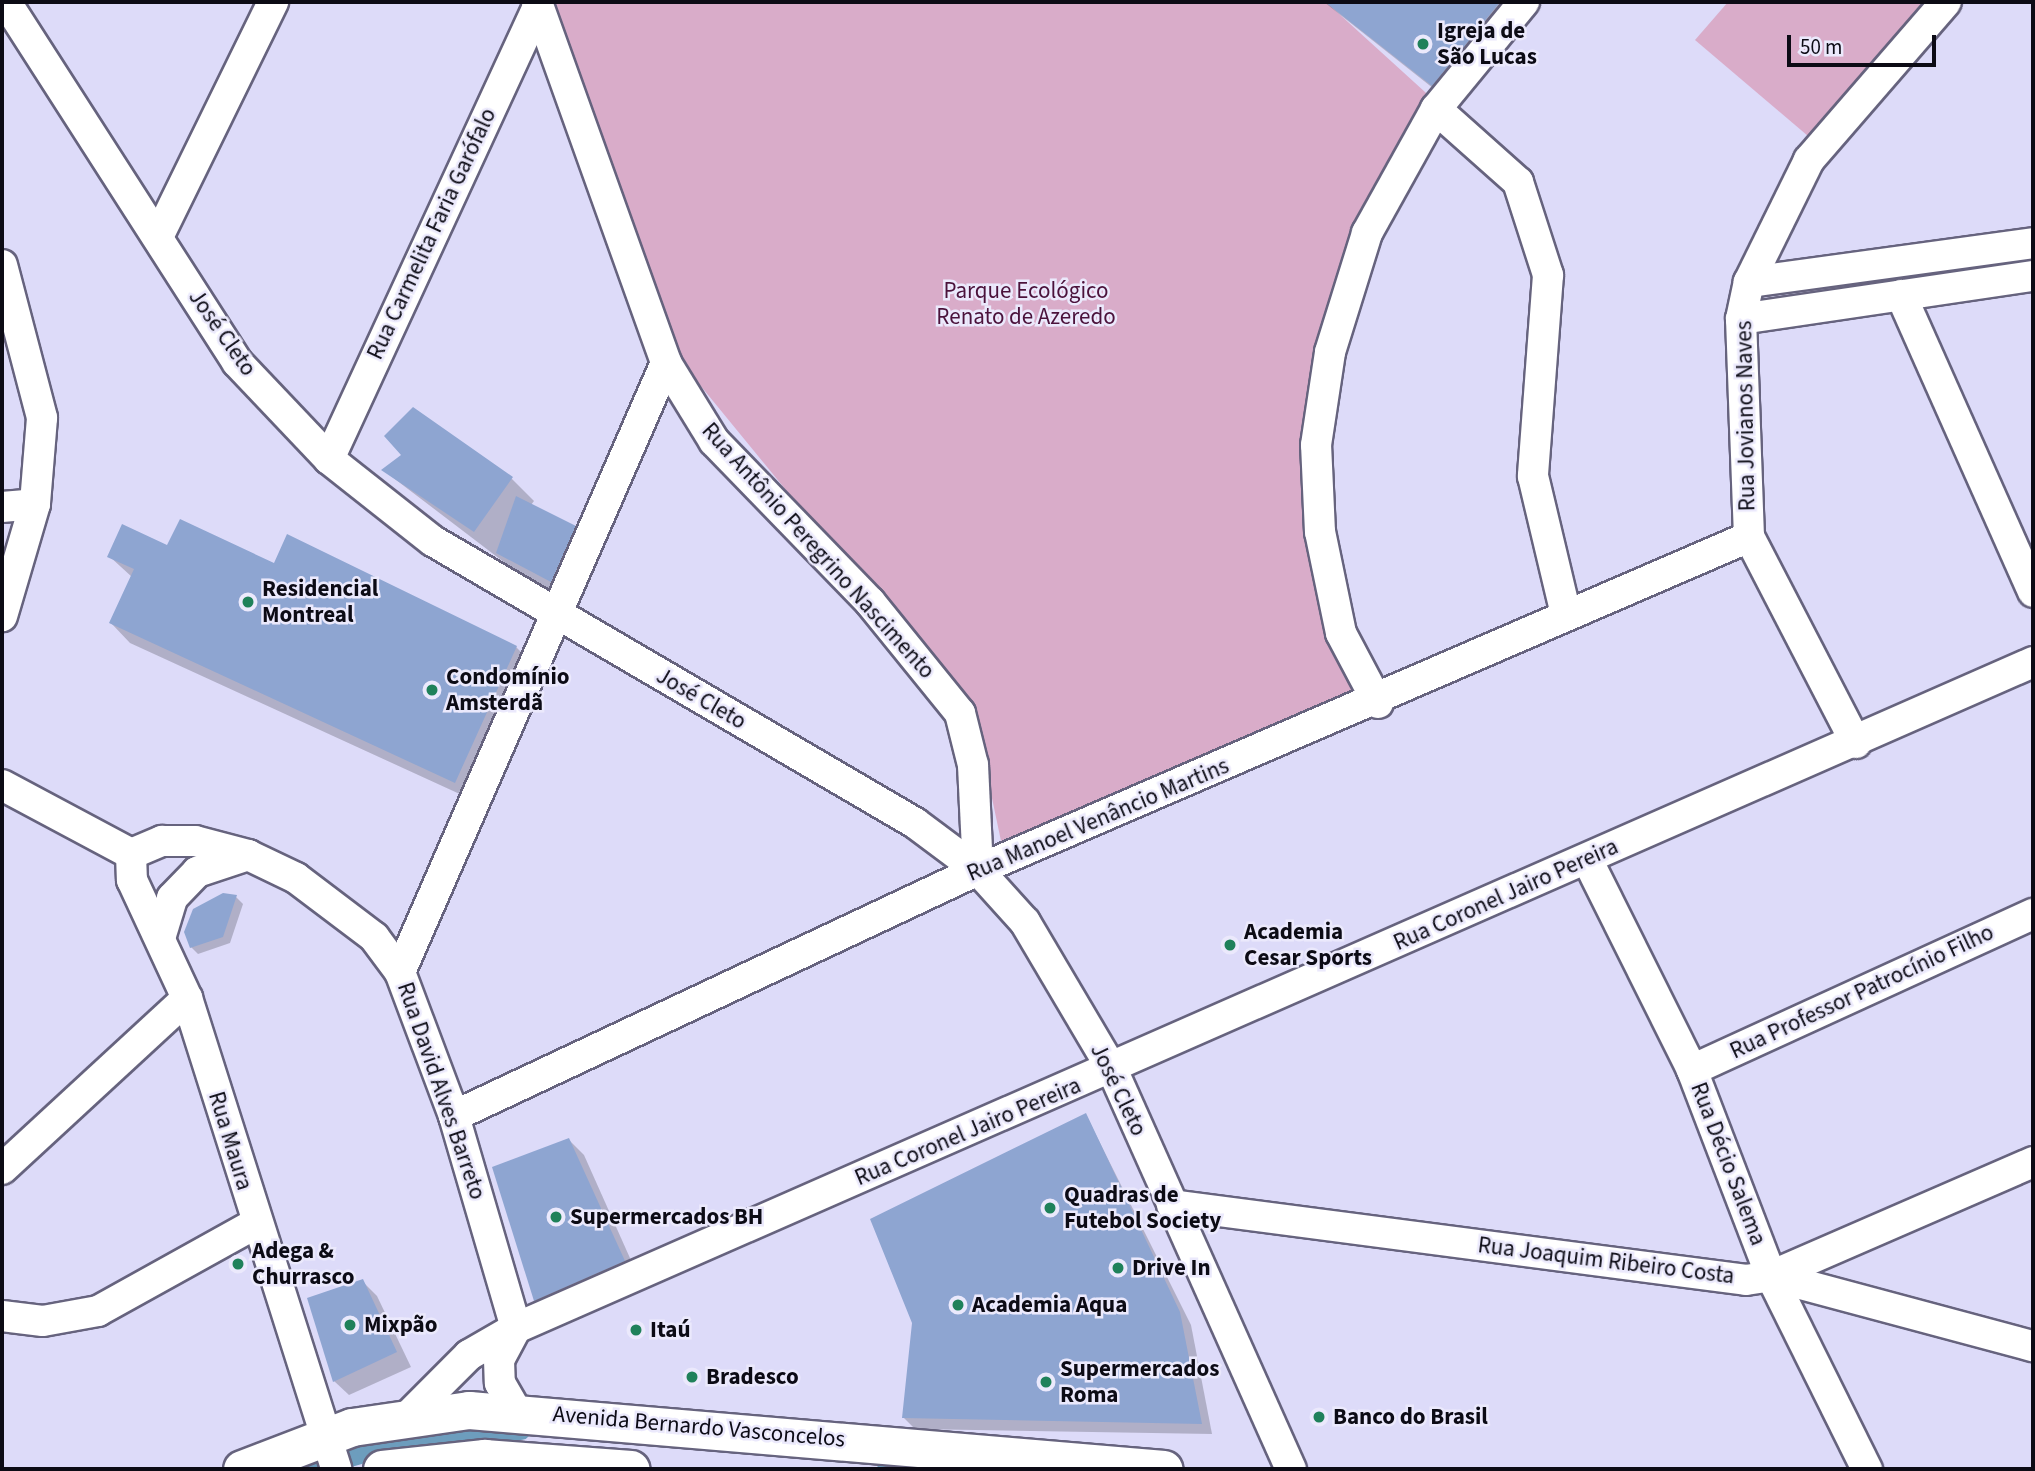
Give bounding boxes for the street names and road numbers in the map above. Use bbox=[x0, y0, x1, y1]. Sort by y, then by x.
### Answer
street label: Rua Carmelita Faria Garófalo bbox=[362, 104, 502, 364]
street label: José Cleto bbox=[182, 284, 262, 382]
street label: Rua Jovianos Naves bbox=[1731, 320, 1761, 512]
street label: Rua Antônio Peregrino Nascimento bbox=[696, 417, 940, 685]
street label: José Cleto bbox=[651, 662, 751, 736]
street label: Rua Manoel Venâncio Martins bbox=[963, 752, 1233, 888]
street label: Rua Coronel Jairo Pereira bbox=[1389, 833, 1623, 957]
street label: Rua Professor Patrocínio Filho bbox=[1726, 919, 1998, 1065]
street label: Rua David Alves Barreto bbox=[391, 979, 491, 1203]
street label: José Cleto bbox=[1084, 1039, 1152, 1141]
street label: Rua Coronel Jairo Pereira bbox=[851, 1072, 1085, 1192]
street label: Rua Décio Salema bbox=[1684, 1079, 1772, 1249]
street label: Rua Maura bbox=[202, 1088, 258, 1194]
street label: Rua Joaquim Ribeiro Costa bbox=[1476, 1232, 1736, 1290]
street label: Avenida Bernardo Vasconcelos bbox=[552, 1400, 846, 1454]

